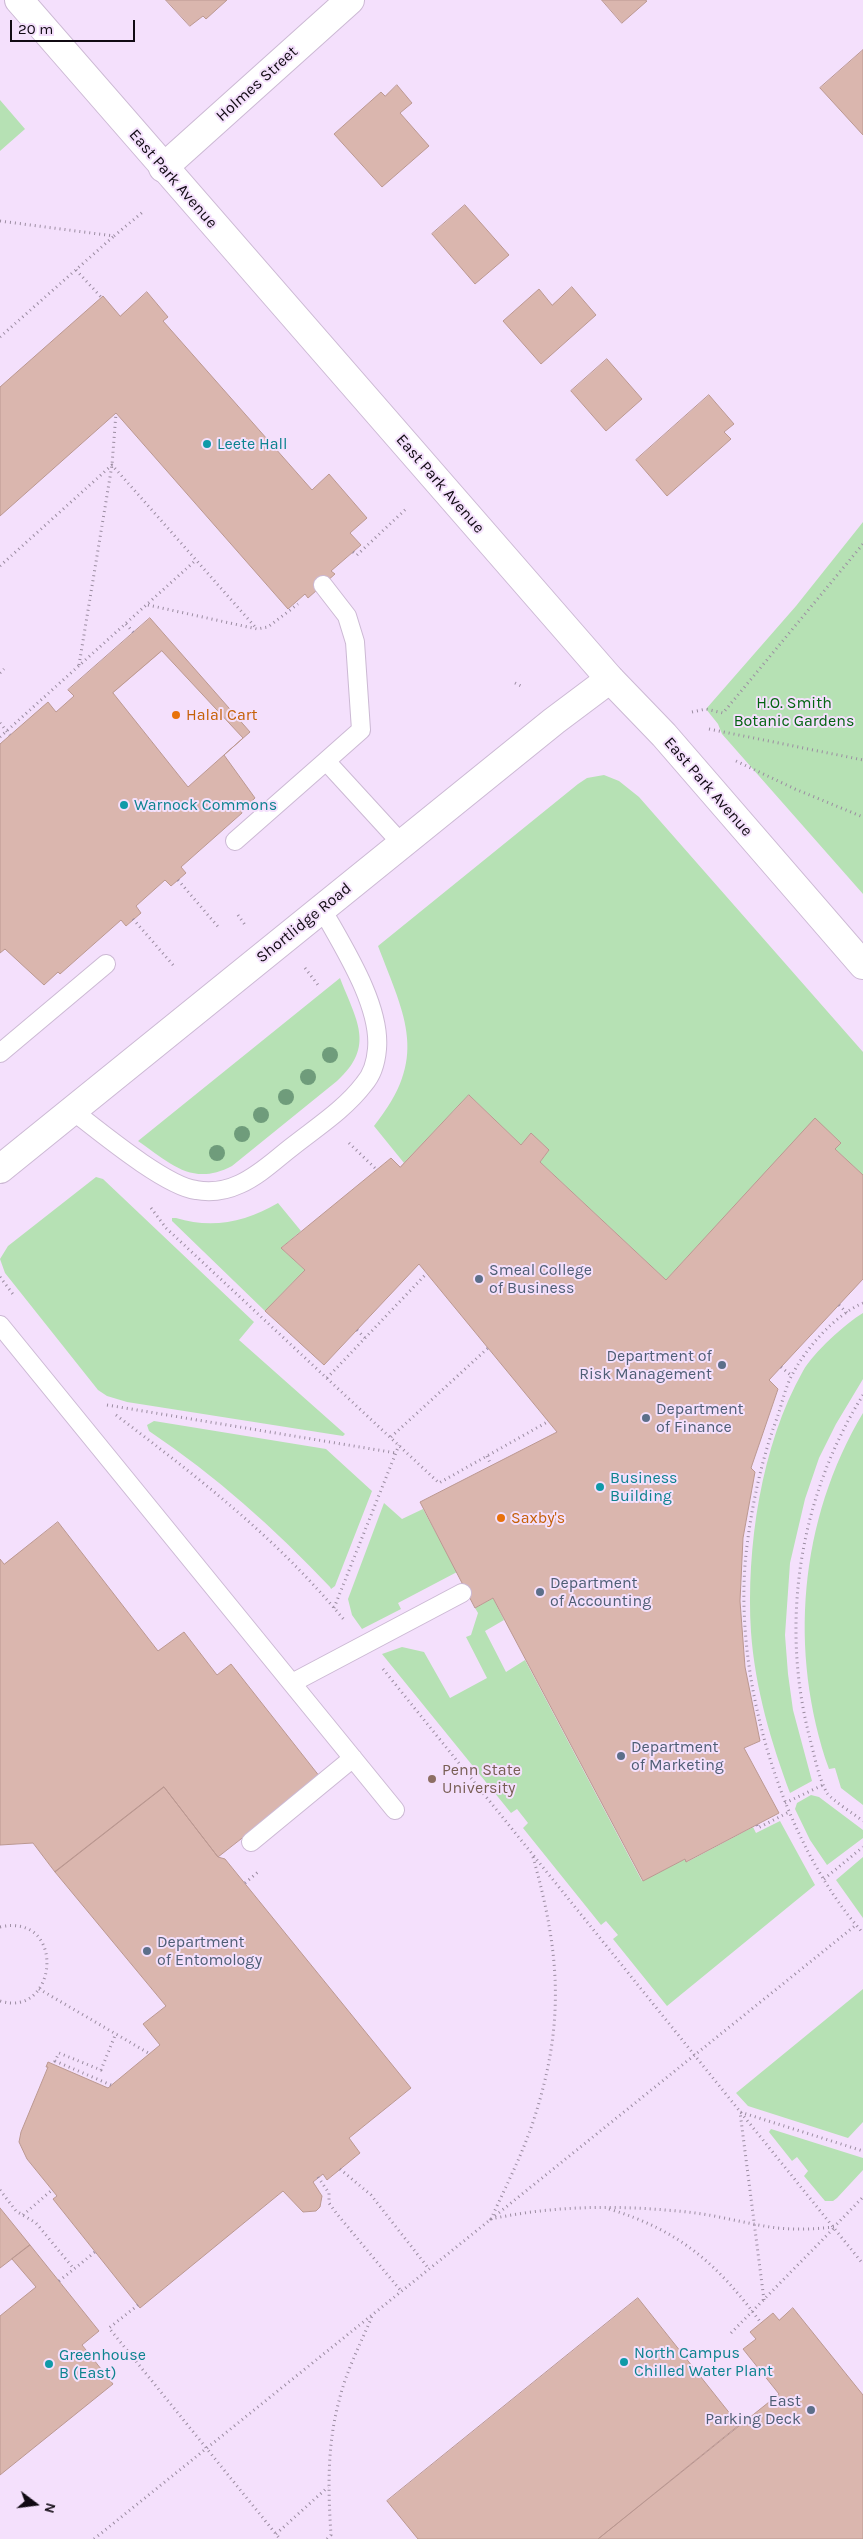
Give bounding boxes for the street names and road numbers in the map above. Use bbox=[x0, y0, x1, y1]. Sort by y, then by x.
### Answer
street label: Holmes Street bbox=[212, 42, 302, 126]
street label: East Park Avenue bbox=[125, 126, 221, 232]
street label: East Park Avenue bbox=[392, 431, 488, 537]
street label: East Park Avenue bbox=[660, 734, 756, 840]
street label: Shortlidge Road bbox=[253, 879, 355, 967]

